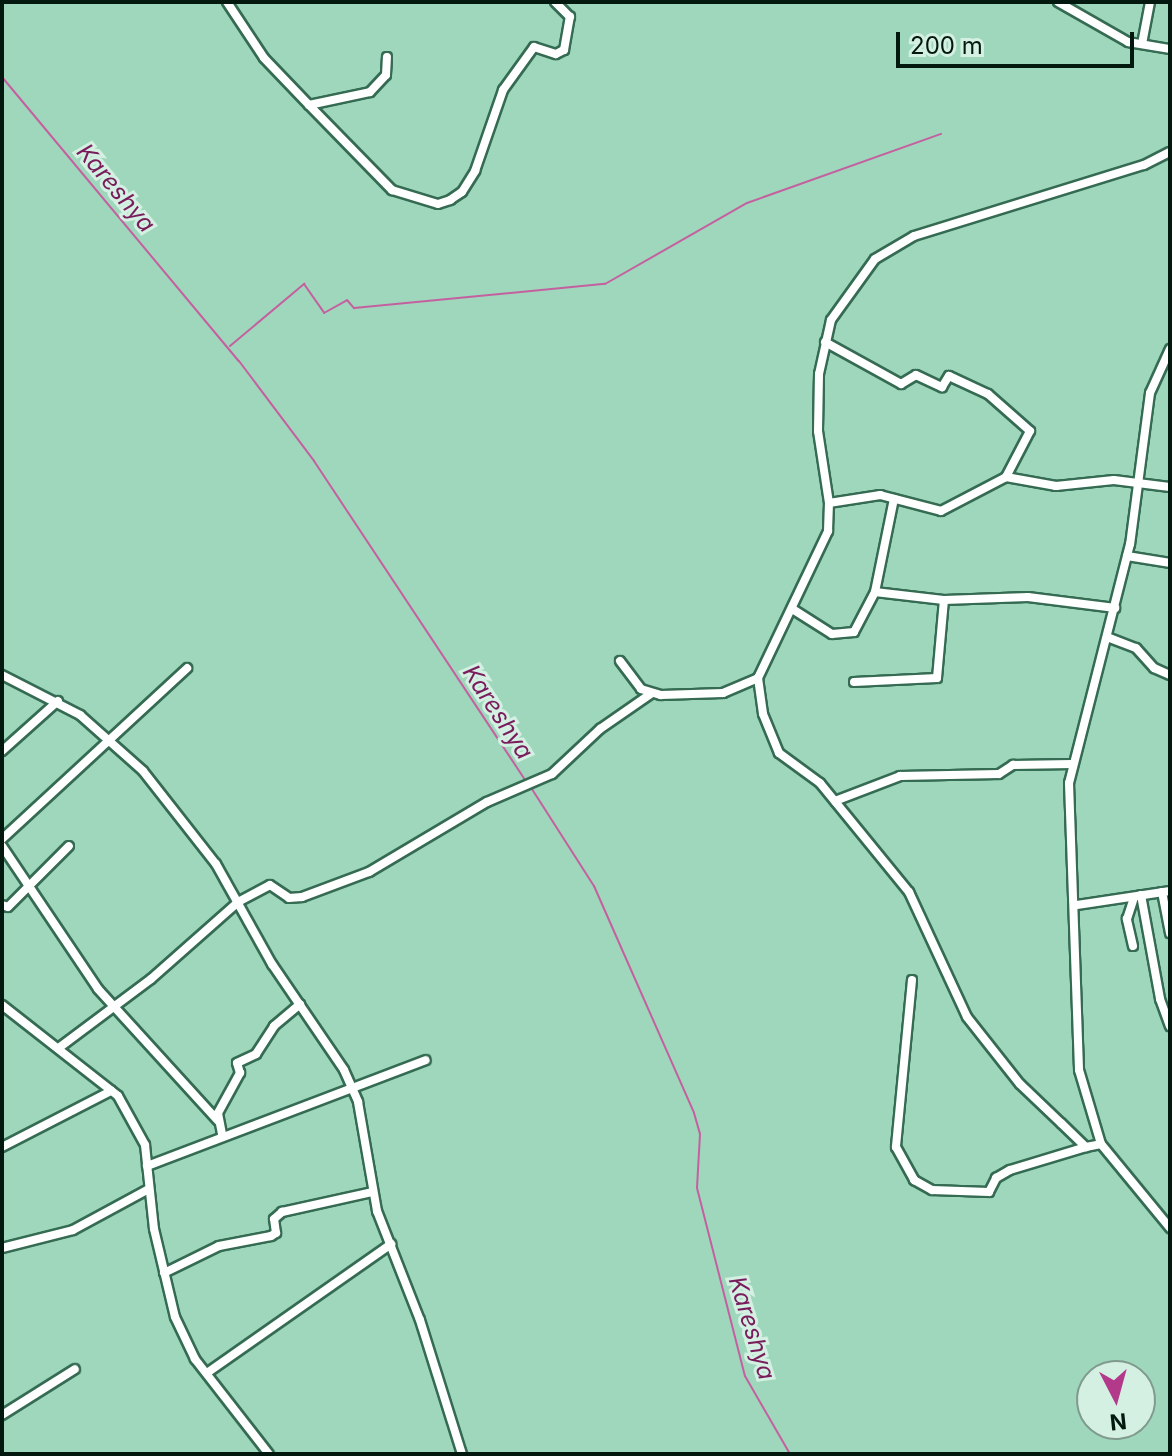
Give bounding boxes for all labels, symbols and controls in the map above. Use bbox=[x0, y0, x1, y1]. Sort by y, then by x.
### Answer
scale bar bbox=[900, 16, 1138, 66]
text: 200 m bbox=[910, 31, 983, 60]
water label: Kareshya bbox=[71, 138, 161, 238]
water label: Kareshya bbox=[457, 659, 539, 765]
water label: Kareshya bbox=[723, 1273, 781, 1383]
north arrow bbox=[1076, 1360, 1156, 1440]
text: N bbox=[1109, 1408, 1128, 1436]

